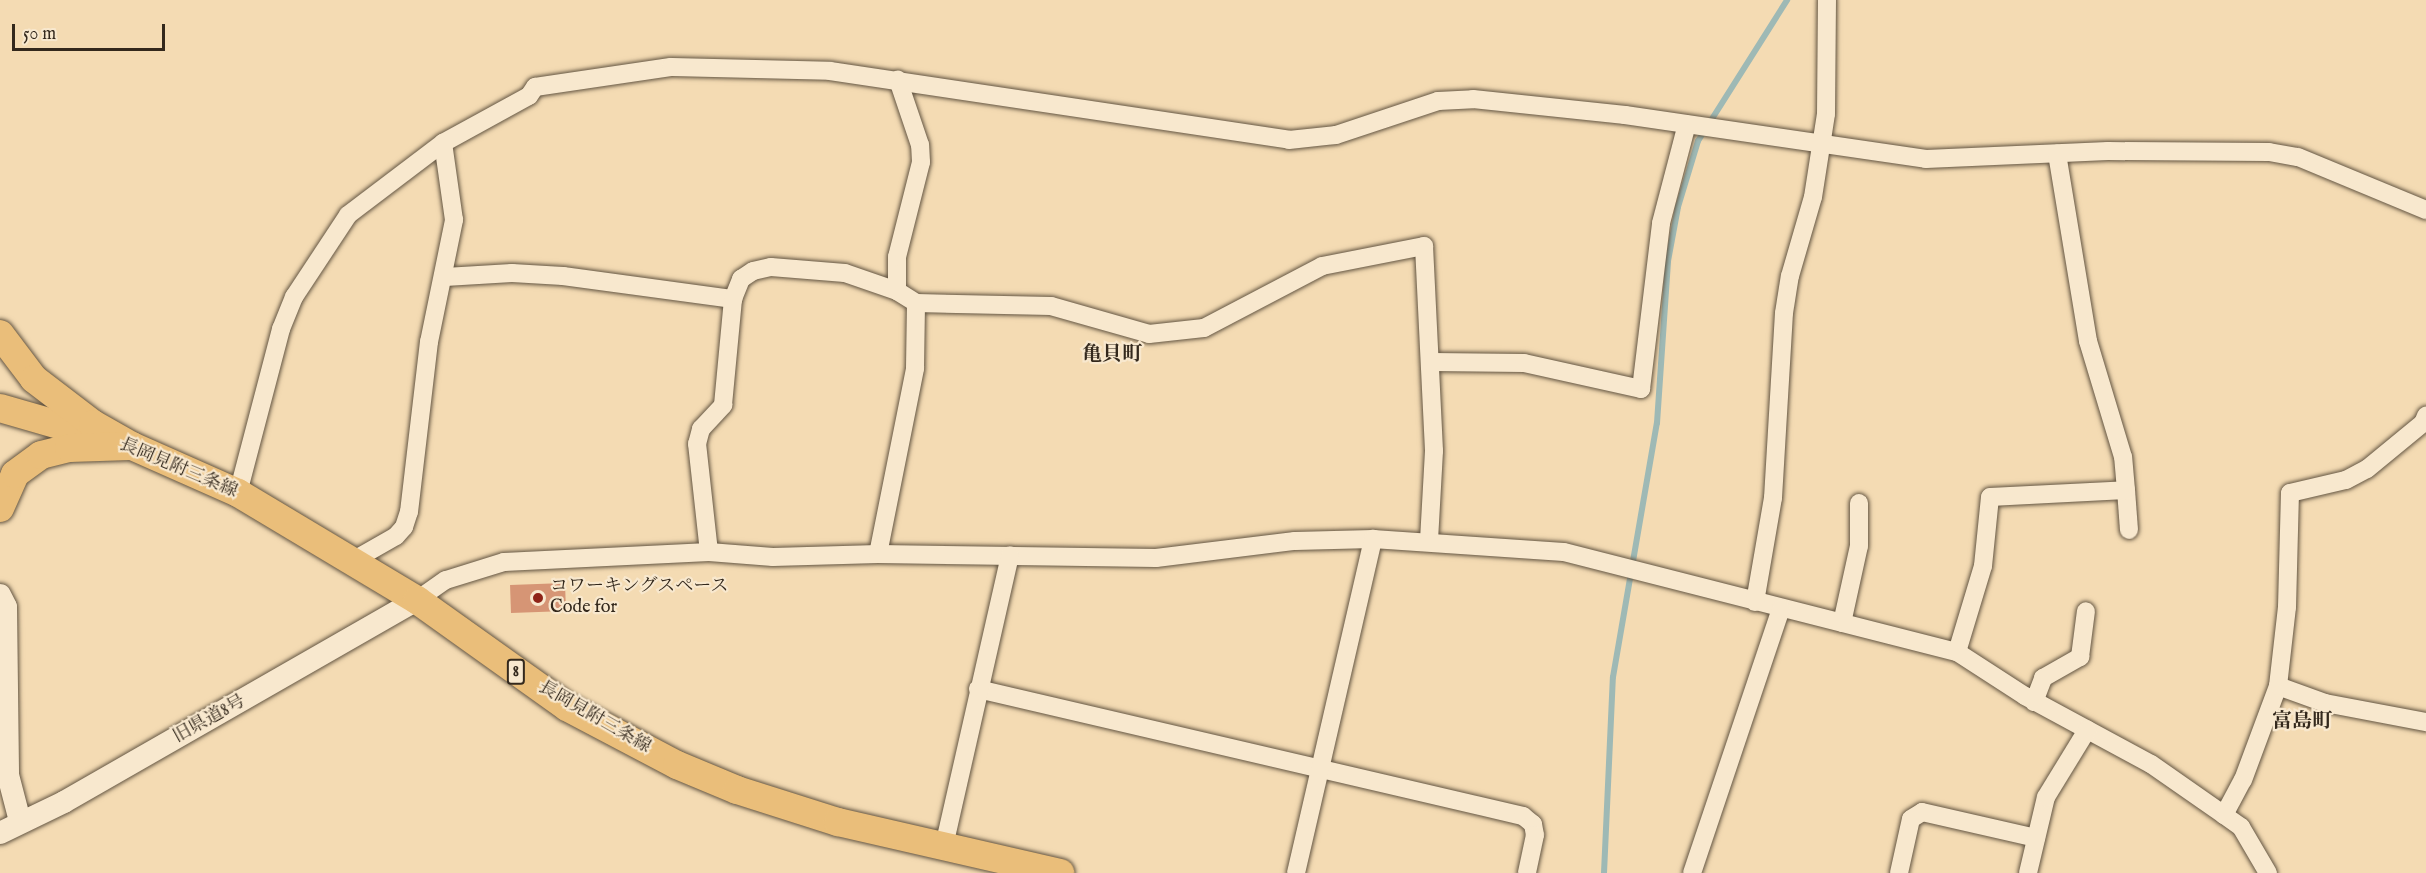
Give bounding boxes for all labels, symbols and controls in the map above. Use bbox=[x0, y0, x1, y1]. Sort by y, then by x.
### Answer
scale bar bbox=[15, 12, 168, 50]
text: 50 m bbox=[23, 23, 56, 46]
district label: 亀貝町 bbox=[1082, 342, 1142, 366]
street label: 長岡見附三条線 bbox=[116, 434, 240, 504]
place label: コワーキングスペース Code for bbox=[550, 577, 730, 620]
marker: コワーキングスペース Code for bbox=[531, 591, 545, 605]
road number: 8 bbox=[506, 659, 526, 685]
street label: 長岡見附三条線 bbox=[534, 677, 654, 759]
street label: 旧県道8号 bbox=[170, 691, 250, 749]
district label: 富島町 bbox=[2272, 709, 2332, 733]

